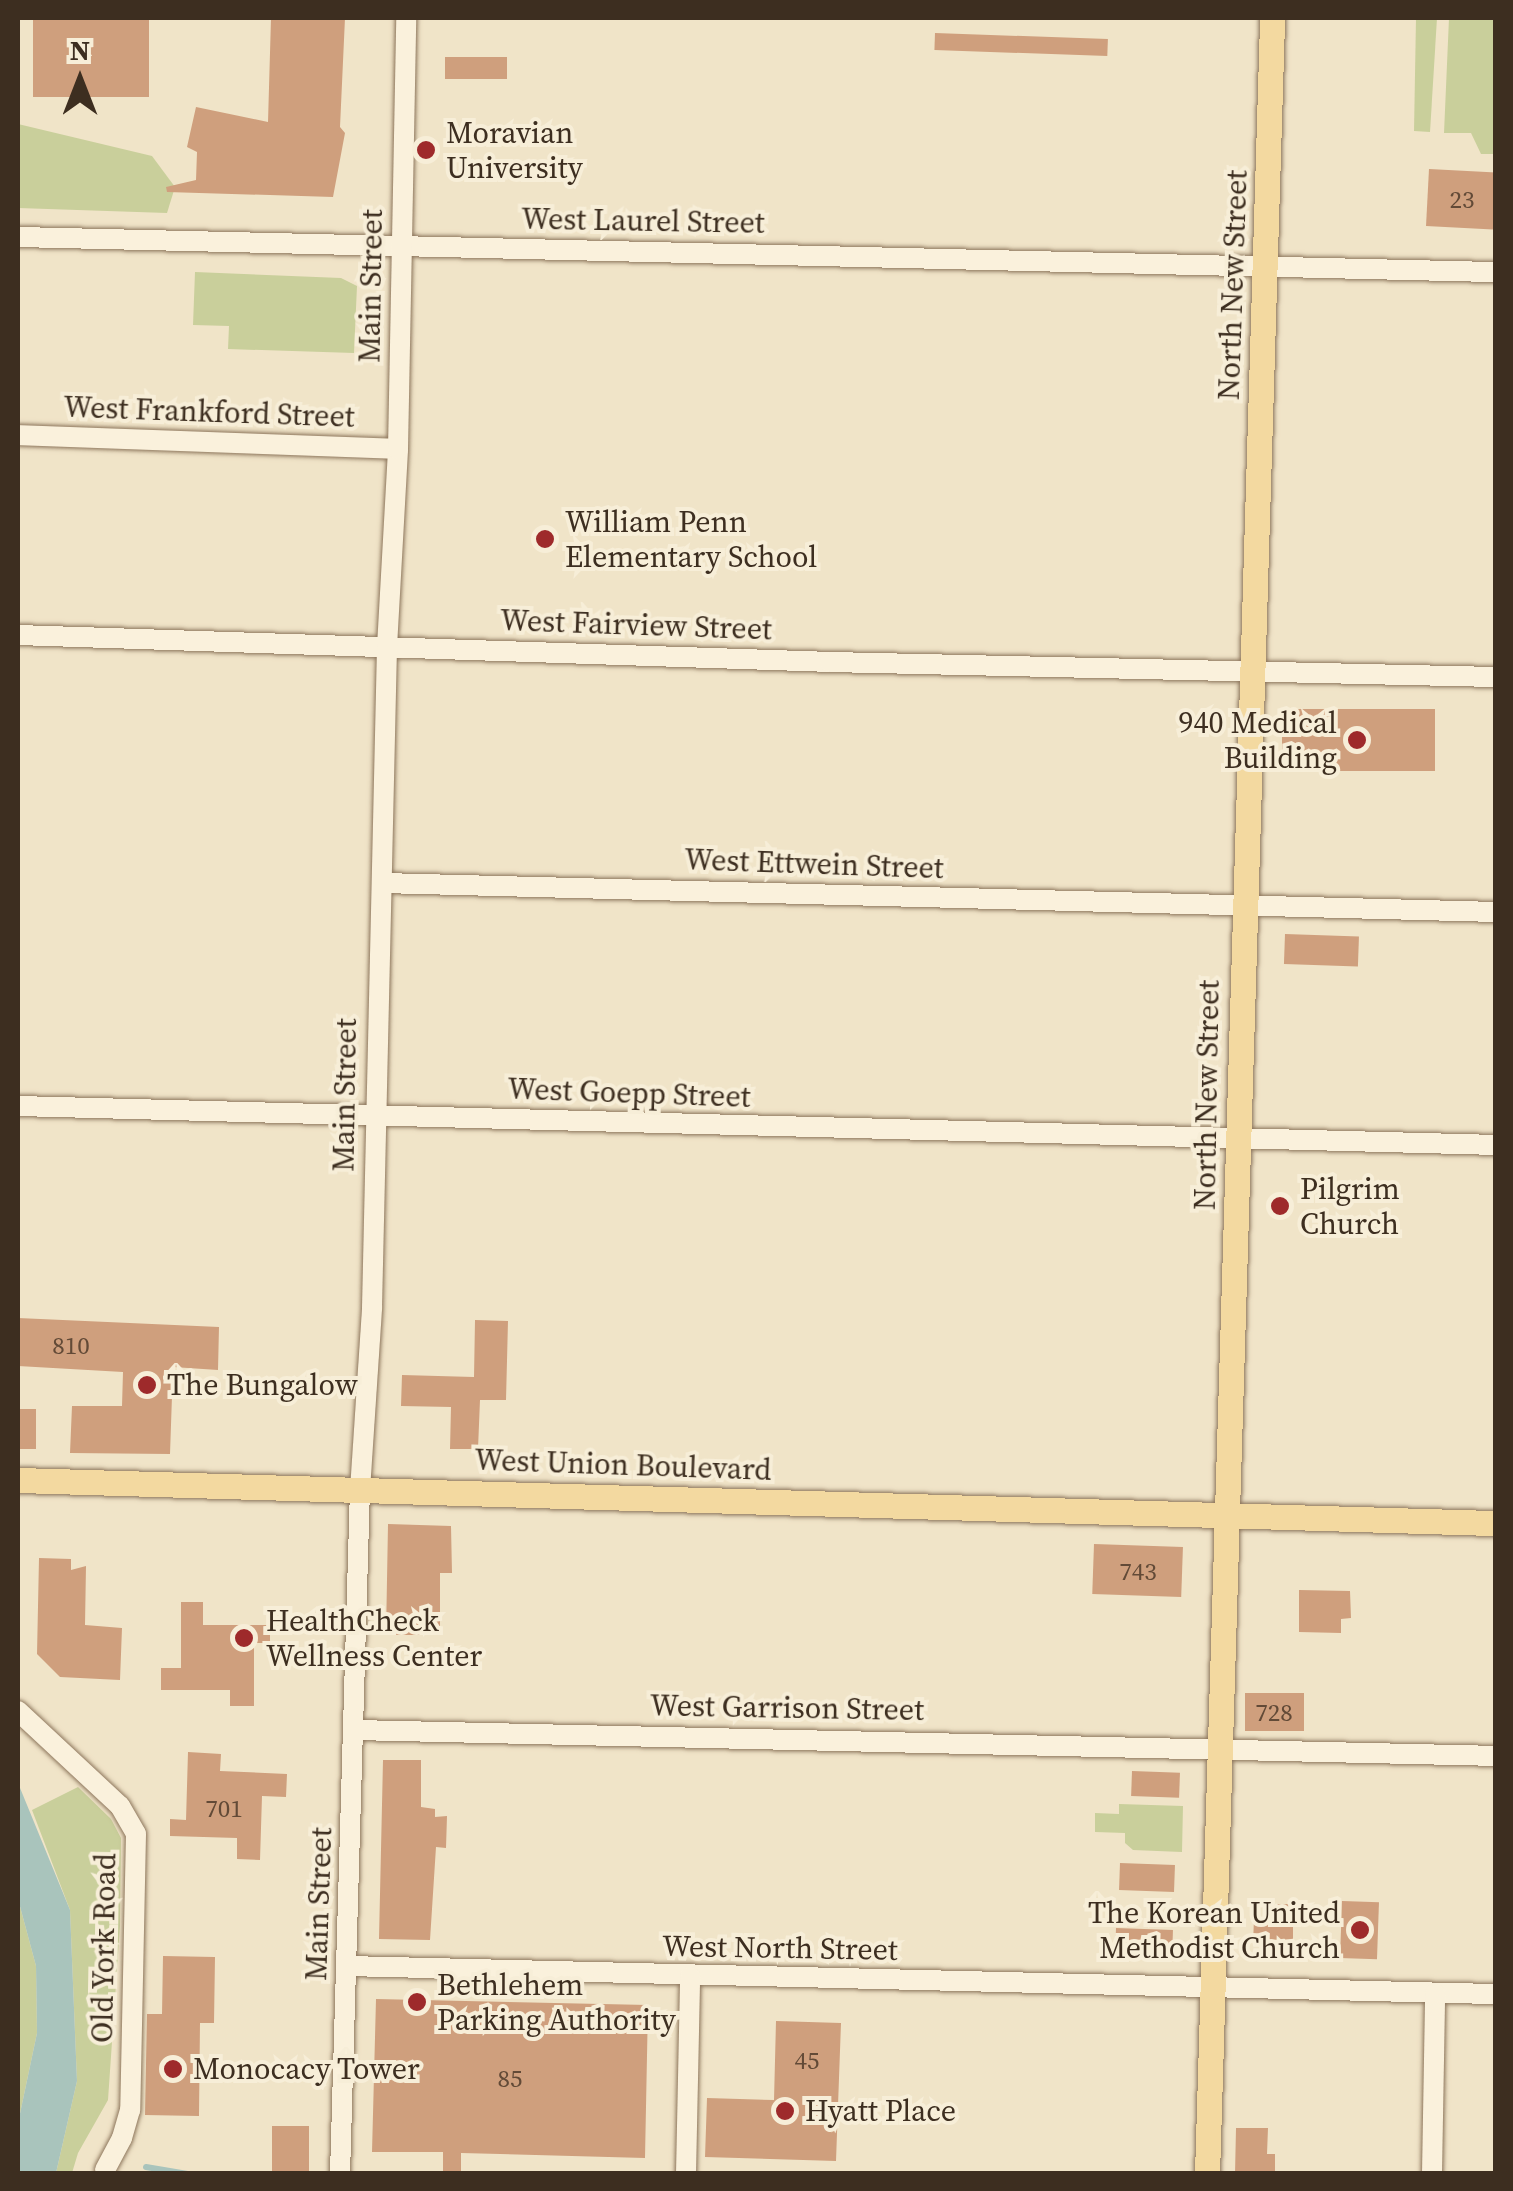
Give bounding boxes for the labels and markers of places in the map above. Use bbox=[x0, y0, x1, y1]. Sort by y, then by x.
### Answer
place label: Moravian University bbox=[446, 115, 583, 186]
marker: Moravian University bbox=[415, 139, 437, 161]
place label: William Penn Elementary School bbox=[565, 504, 817, 574]
marker: William Penn Elementary School bbox=[534, 528, 556, 550]
place label: 940 Medical Building bbox=[1178, 705, 1337, 776]
marker: 940 Medical Building bbox=[1346, 729, 1368, 751]
place label: Pilgrim Church bbox=[1300, 1171, 1400, 1242]
marker: Pilgrim Church bbox=[1269, 1195, 1291, 1217]
place label: The Bungalow bbox=[167, 1367, 358, 1403]
marker: The Bungalow bbox=[136, 1374, 158, 1396]
place label: HealthCheck Wellness Center bbox=[266, 1603, 482, 1674]
marker: HealthCheck Wellness Center bbox=[231, 1625, 257, 1651]
place label: The Korean United Methodist Church bbox=[1088, 1895, 1340, 1966]
marker: The Korean United Methodist Church bbox=[1349, 1919, 1371, 1941]
place label: Bethlehem Parking Authority bbox=[437, 1967, 676, 2038]
marker: Bethlehem Parking Authority bbox=[406, 1991, 428, 2013]
place label: Monocacy Tower bbox=[193, 2051, 420, 2087]
marker: Monocacy Tower bbox=[162, 2058, 184, 2080]
place label: Hyatt Place bbox=[805, 2093, 956, 2129]
marker: Hyatt Place bbox=[774, 2100, 796, 2122]

